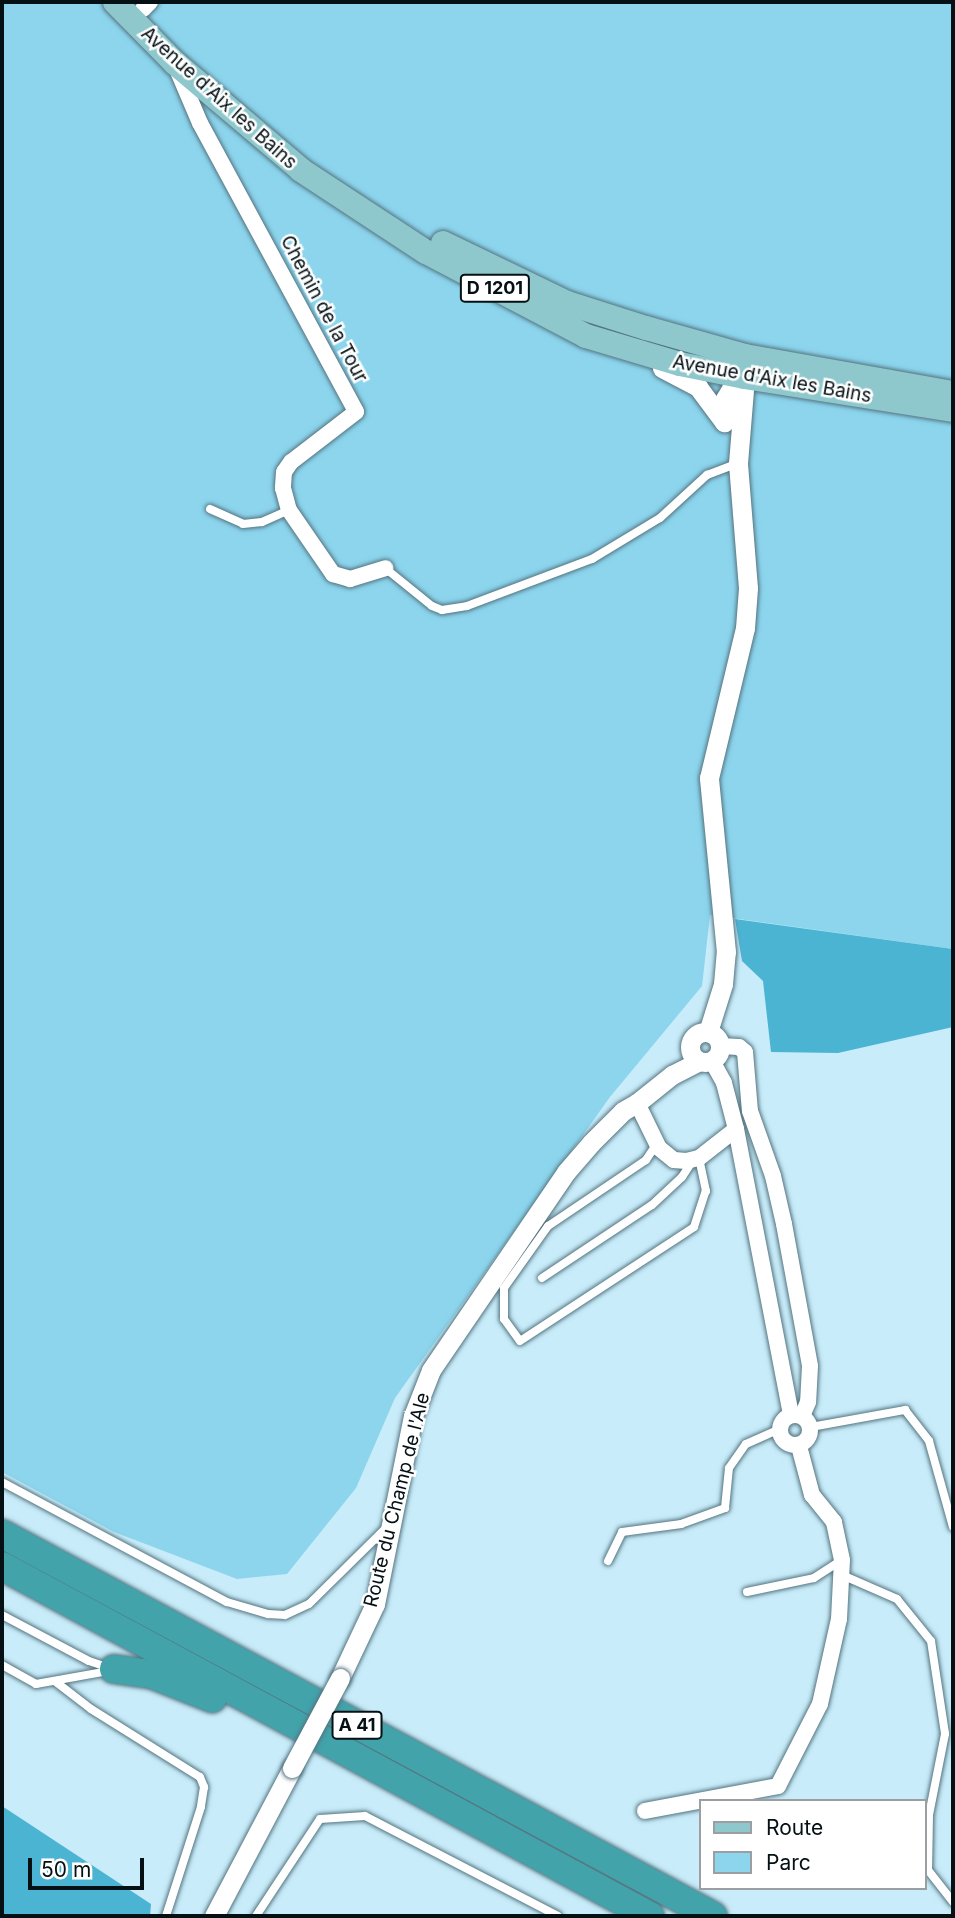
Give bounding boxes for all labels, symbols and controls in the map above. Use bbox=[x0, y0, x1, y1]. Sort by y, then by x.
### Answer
street label: Avenue d'Aix les Bains bbox=[137, 22, 301, 174]
street label: Chemin de la Tour bbox=[276, 232, 372, 386]
road number: D 1201 bbox=[458, 274, 532, 302]
street label: Avenue d'Aix les Bains bbox=[671, 350, 873, 408]
street label: Route du Champ de l'Ale bbox=[359, 1390, 435, 1610]
road number: A 41 bbox=[331, 1710, 383, 1740]
legend bbox=[699, 1799, 927, 1890]
text: Route bbox=[766, 1815, 823, 1840]
scale bar bbox=[32, 1844, 147, 1888]
text: Parc bbox=[766, 1850, 811, 1875]
text: 50 m bbox=[41, 1857, 91, 1882]

